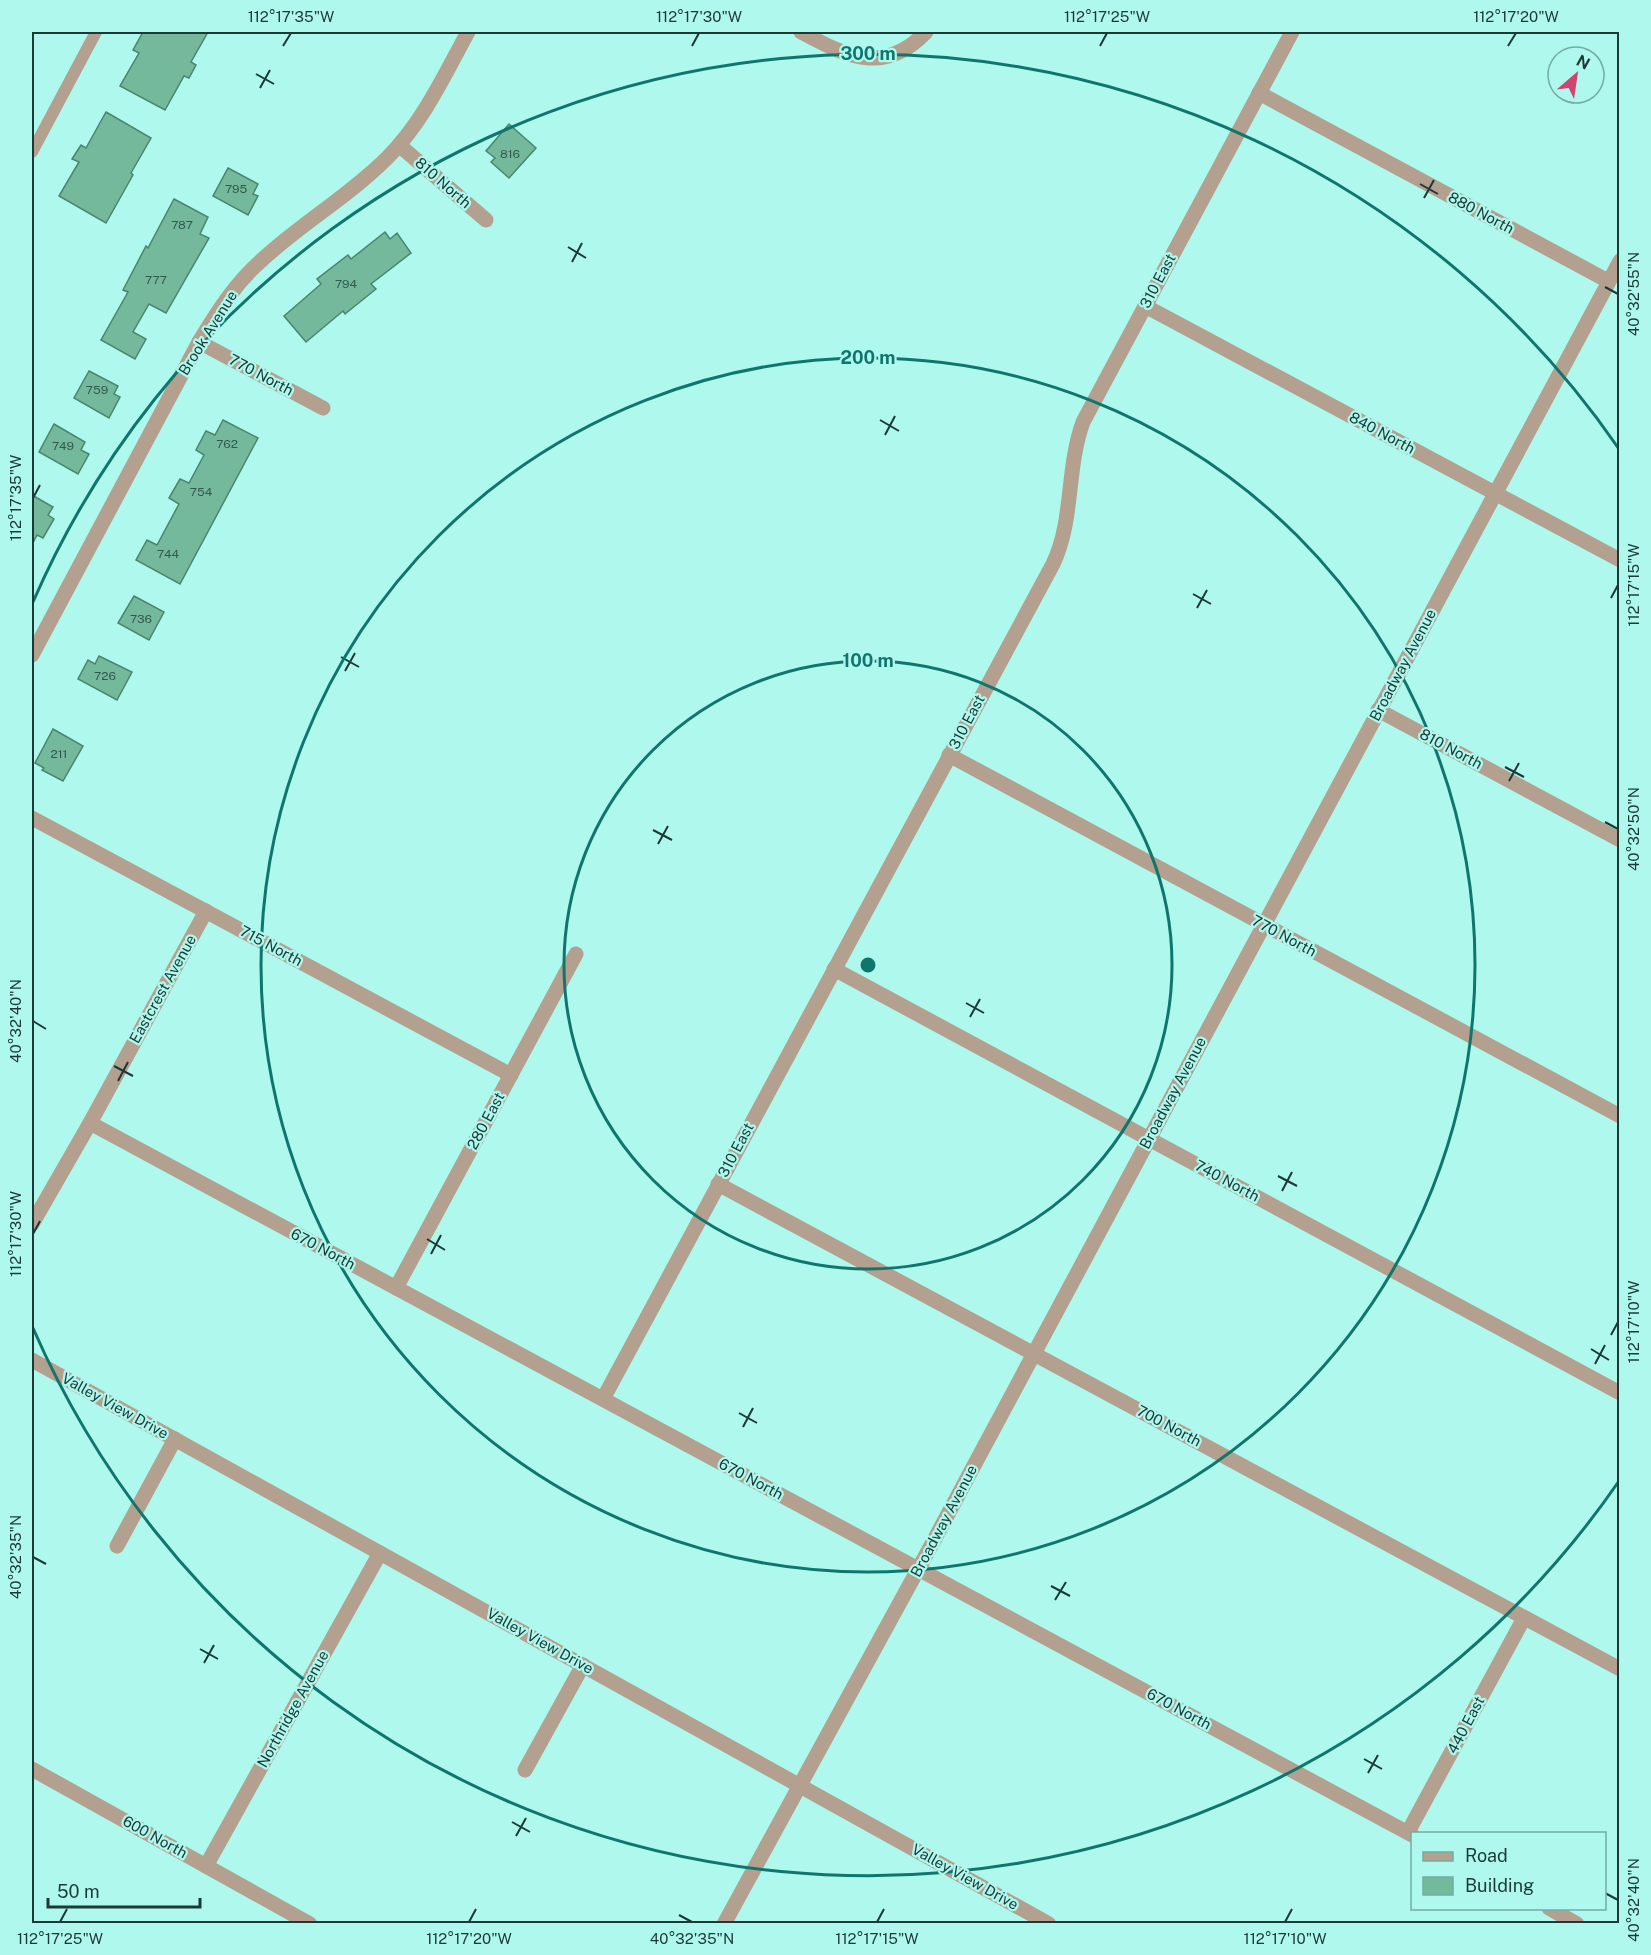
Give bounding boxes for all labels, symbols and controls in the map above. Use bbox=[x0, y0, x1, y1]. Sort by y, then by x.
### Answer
text: 112°17'35"W bbox=[248, 8, 334, 25]
text: 112°17'30"W bbox=[656, 8, 742, 25]
text: 112°17'25"W bbox=[1064, 8, 1150, 25]
text: 112°17'20"W bbox=[1473, 8, 1559, 25]
text: 300 m bbox=[840, 43, 896, 64]
north arrow bbox=[1546, 45, 1606, 105]
text: N bbox=[1573, 51, 1593, 74]
house number: 816 bbox=[500, 147, 520, 161]
street label: 810 North bbox=[412, 154, 475, 211]
house number: 795 bbox=[225, 182, 247, 196]
street label: 880 North bbox=[1446, 188, 1517, 237]
house number: 787 bbox=[171, 218, 193, 232]
street label: 310 East bbox=[1136, 251, 1179, 311]
text: 40°32'55"N bbox=[1625, 252, 1642, 336]
house number: 777 bbox=[145, 273, 167, 287]
house number: 794 bbox=[335, 277, 357, 291]
street label: Brook Avenue bbox=[175, 287, 240, 378]
text: 200 m bbox=[841, 347, 895, 368]
street label: 770 North bbox=[226, 350, 296, 399]
house number: 759 bbox=[86, 383, 108, 397]
street label: 840 North bbox=[1347, 408, 1418, 457]
house number: 762 bbox=[216, 437, 238, 451]
house number: 749 bbox=[52, 439, 74, 453]
text: 112°17'35"W bbox=[7, 455, 24, 541]
house number: 754 bbox=[190, 485, 213, 499]
text: 112°17'15"W bbox=[1625, 543, 1642, 627]
house number: 744 bbox=[157, 547, 179, 561]
street label: Broadway Avenue bbox=[1366, 606, 1439, 724]
house number: 736 bbox=[130, 612, 152, 626]
text: 100 m bbox=[842, 650, 894, 671]
house number: 726 bbox=[94, 669, 116, 683]
street label: 310 East bbox=[945, 692, 988, 752]
street label: 810 North bbox=[1417, 725, 1485, 772]
house number: 211 bbox=[51, 747, 67, 761]
text: 40°32'50"N bbox=[1625, 787, 1642, 871]
street label: 770 North bbox=[1249, 911, 1319, 960]
street label: 715 North bbox=[237, 922, 305, 969]
street label: Eastcrest Avenue bbox=[126, 932, 199, 1046]
centre of rings bbox=[858, 955, 878, 975]
text: 40°32'40"N bbox=[7, 979, 24, 1063]
street label: Broadway Avenue bbox=[1136, 1034, 1209, 1152]
street label: 280 East bbox=[463, 1089, 508, 1152]
street label: 310 East bbox=[714, 1120, 757, 1180]
street label: 740 North bbox=[1192, 1156, 1262, 1205]
text: 112°17'30"W bbox=[7, 1191, 24, 1277]
street label: 670 North bbox=[288, 1225, 358, 1273]
text: 112°17'10"W bbox=[1625, 1281, 1642, 1363]
street label: Valley View Drive bbox=[59, 1369, 172, 1442]
street label: 700 North bbox=[1134, 1402, 1204, 1450]
street label: 670 North bbox=[716, 1455, 786, 1503]
street label: Broadway Avenue bbox=[907, 1462, 980, 1580]
text: 40°32'35"N bbox=[7, 1515, 24, 1599]
street label: Valley View Drive bbox=[484, 1604, 597, 1677]
street label: Northridge Avenue bbox=[253, 1647, 332, 1770]
street label: 670 North bbox=[1144, 1685, 1214, 1733]
street label: 440 East bbox=[1443, 1693, 1488, 1756]
street label: 600 North bbox=[120, 1812, 190, 1861]
legend bbox=[1411, 1832, 1606, 1910]
street label: Valley View Drive bbox=[909, 1840, 1022, 1913]
text: Road bbox=[1465, 1845, 1508, 1866]
text: 40°32'40"N bbox=[1625, 1858, 1642, 1942]
scale bar bbox=[48, 1871, 200, 1909]
text: Building bbox=[1465, 1875, 1534, 1896]
text: 50 m bbox=[57, 1881, 100, 1902]
text: 112°17'25"W bbox=[17, 1930, 103, 1947]
text: 112°17'20"W bbox=[426, 1930, 512, 1947]
text: 40°32'35"N bbox=[650, 1930, 734, 1947]
text: 112°17'15"W bbox=[835, 1930, 919, 1947]
text: 112°17'10"W bbox=[1244, 1930, 1326, 1947]

